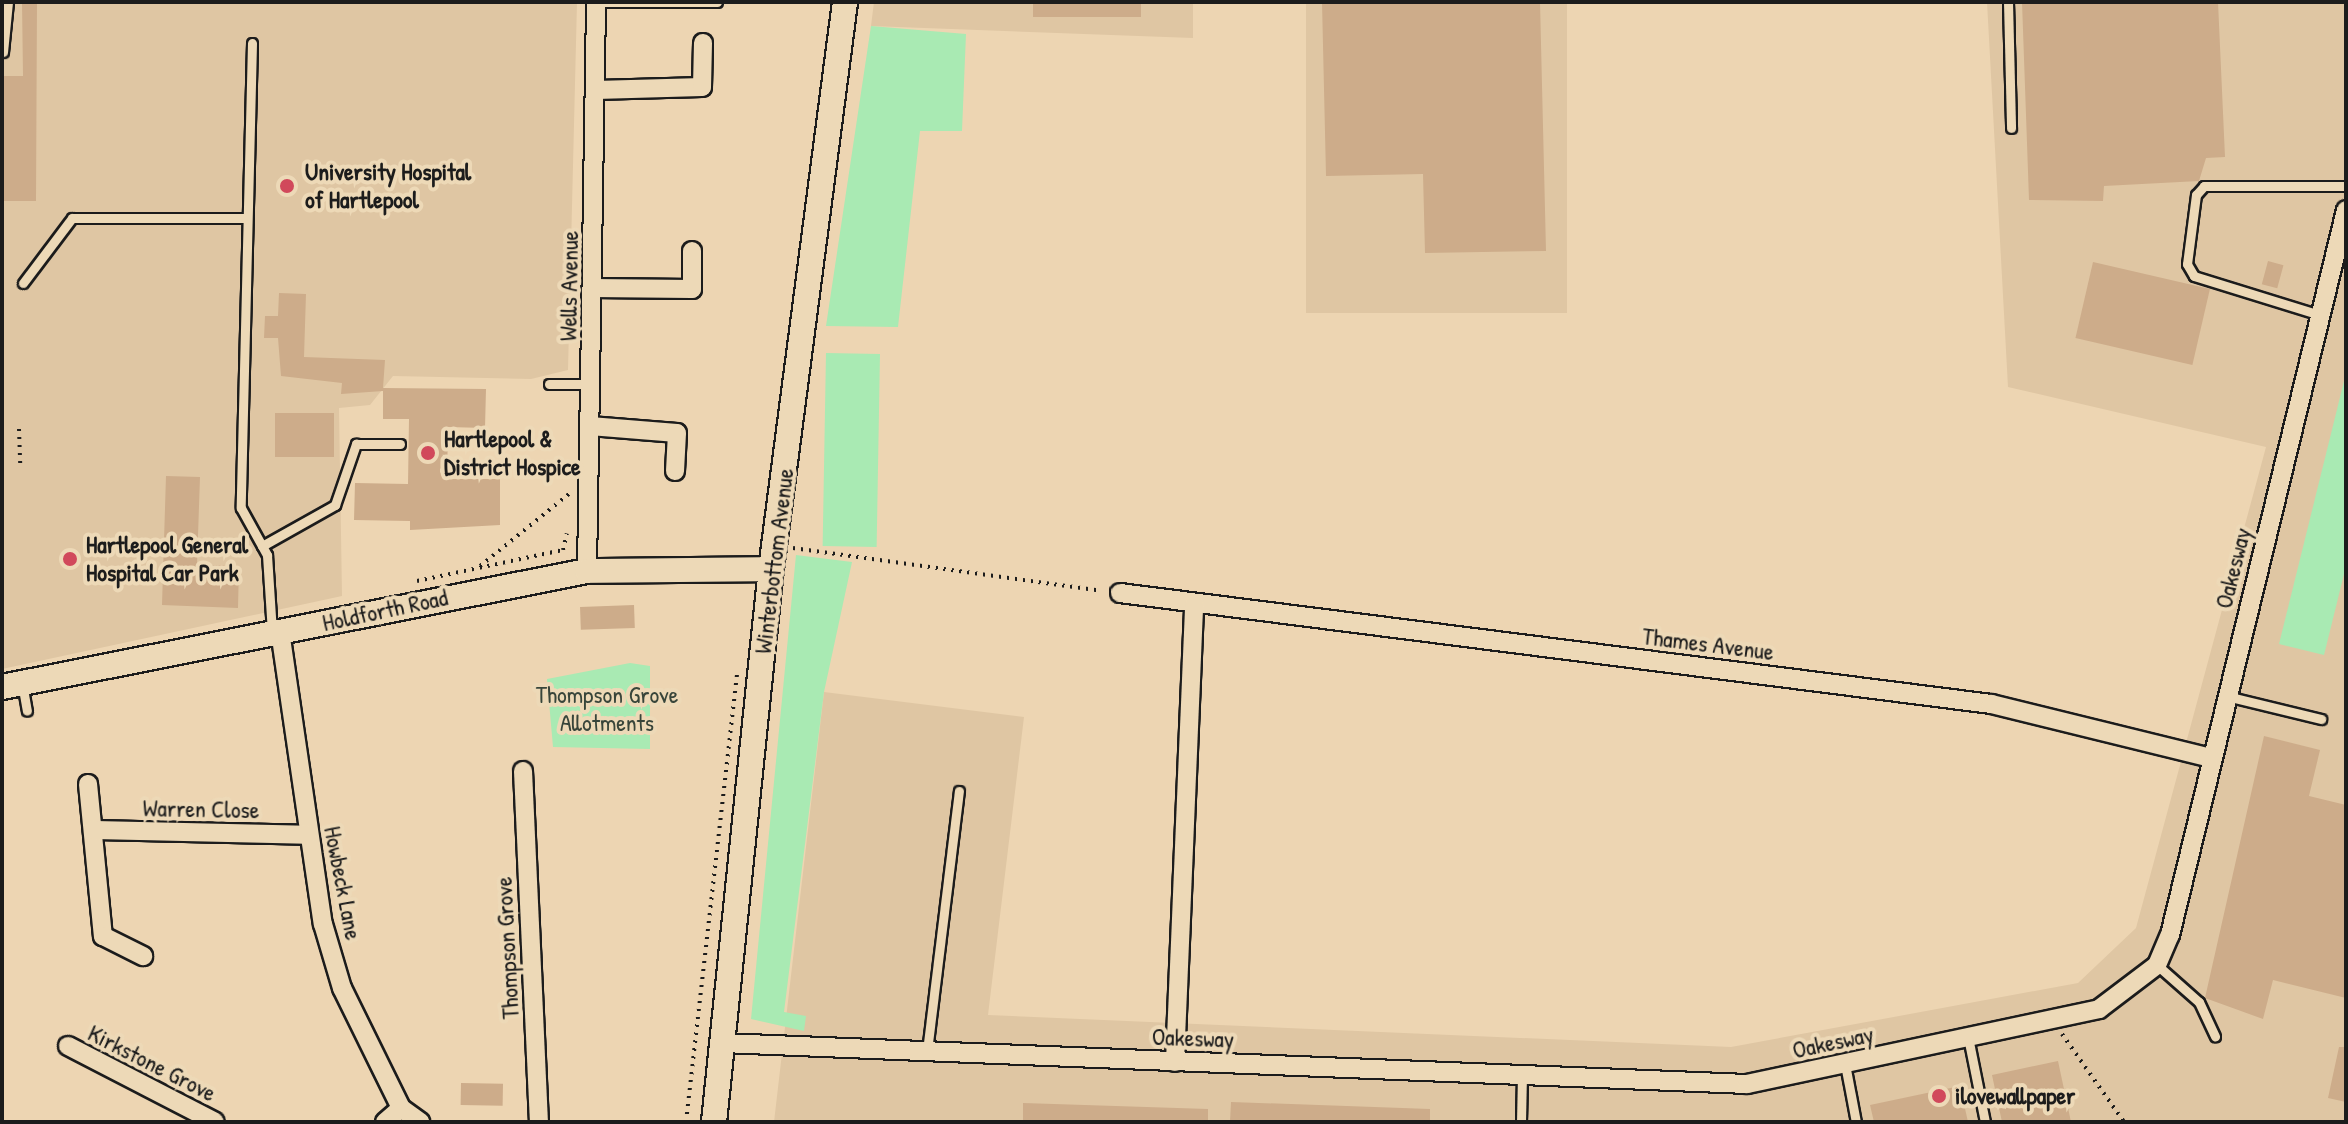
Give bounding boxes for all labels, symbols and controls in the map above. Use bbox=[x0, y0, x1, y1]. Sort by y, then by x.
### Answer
place label: University Hospital of Hartlepool bbox=[305, 158, 471, 214]
marker: University Hospital of Hartlepool bbox=[276, 175, 298, 197]
street label: Wells Avenue bbox=[554, 231, 584, 341]
place label: Hartlepool & District Hospice bbox=[444, 425, 581, 481]
marker: Hartlepool & District Hospice bbox=[419, 444, 437, 462]
street label: Winterbottom Avenue bbox=[748, 467, 800, 655]
street label: Oakesway bbox=[2209, 525, 2257, 611]
place label: Hartlepool General Hospital Car Park bbox=[86, 531, 248, 587]
marker: Hartlepool General Hospital Car Park bbox=[61, 550, 79, 568]
street label: Holdforth Road bbox=[320, 583, 450, 637]
street label: Thames Avenue bbox=[1641, 622, 1775, 666]
park label: Thompson Grove Allotments bbox=[536, 681, 678, 737]
street label: Warren Close bbox=[142, 794, 260, 824]
street label: Howbeck Lane bbox=[318, 824, 368, 942]
street label: Thompson Grove bbox=[489, 876, 525, 1020]
street label: Kirkstone Grove bbox=[83, 1018, 221, 1108]
street label: Oakesway bbox=[1790, 1019, 1876, 1065]
street label: Oakesway bbox=[1151, 1022, 1235, 1054]
place label: ilovewallpaper bbox=[1955, 1082, 2075, 1110]
marker: ilovewallpaper bbox=[1930, 1087, 1948, 1105]

